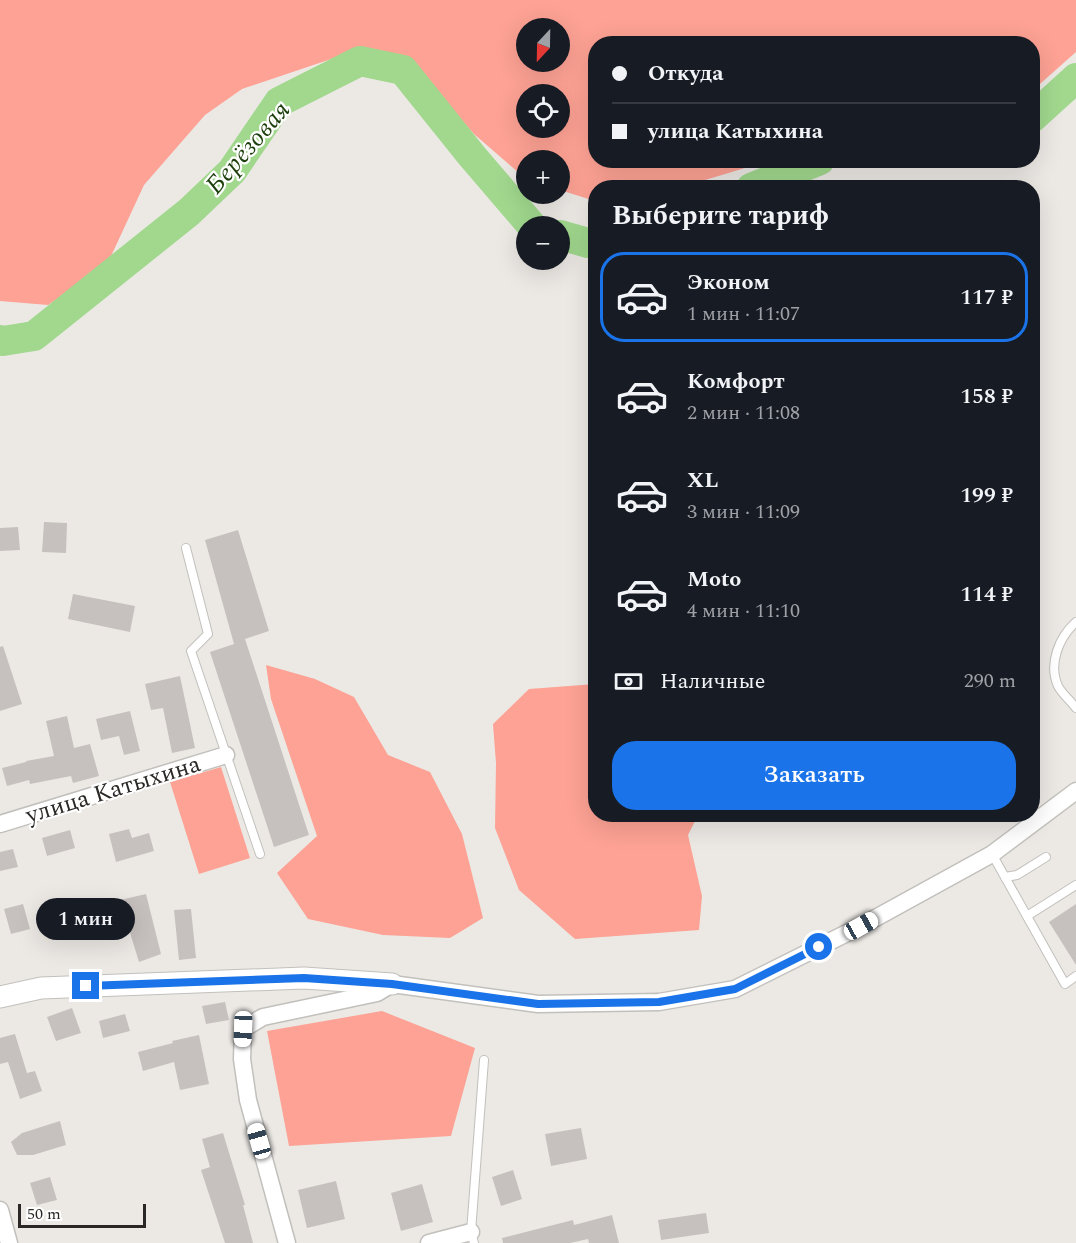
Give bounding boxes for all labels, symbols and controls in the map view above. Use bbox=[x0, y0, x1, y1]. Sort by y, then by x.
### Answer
north arrow bbox=[516, 18, 570, 72]
map controls bbox=[516, 18, 570, 270]
text: Откуда bbox=[648, 57, 724, 90]
button: locate bbox=[516, 84, 570, 138]
water label: Берёзовая bbox=[196, 92, 300, 203]
text: улица Катыхина bbox=[648, 115, 823, 148]
button: + bbox=[516, 150, 570, 204]
text: Выберите тариф bbox=[612, 195, 829, 237]
button: − bbox=[516, 216, 570, 270]
text: Эконом bbox=[687, 266, 770, 299]
icon: car bbox=[615, 270, 669, 324]
text: 117 ₽ bbox=[960, 281, 1013, 314]
text: 1 мин · 11:07 bbox=[687, 299, 800, 329]
text: Комфорт bbox=[687, 365, 785, 398]
icon: car bbox=[615, 369, 669, 423]
text: 158 ₽ bbox=[960, 380, 1013, 413]
text: 2 мин · 11:08 bbox=[687, 398, 800, 428]
text: XL bbox=[687, 464, 718, 497]
icon: car bbox=[615, 468, 669, 522]
text: 199 ₽ bbox=[960, 479, 1013, 512]
text: 3 мин · 11:09 bbox=[687, 497, 800, 527]
text: Moto bbox=[687, 563, 741, 596]
icon: car bbox=[615, 567, 669, 621]
text: 114 ₽ bbox=[960, 578, 1013, 611]
text: 4 мин · 11:10 bbox=[687, 596, 800, 626]
icon: cash bbox=[612, 665, 645, 698]
text: Наличные bbox=[660, 665, 765, 698]
text: 290 m bbox=[964, 666, 1016, 696]
button: Заказать bbox=[612, 741, 1016, 810]
street label: улица Катыхина bbox=[21, 746, 205, 834]
callout: 1 мин bbox=[36, 899, 136, 941]
text: 1 мин bbox=[58, 904, 113, 934]
car bbox=[841, 909, 881, 943]
route start bbox=[805, 933, 832, 960]
route end bbox=[72, 972, 99, 999]
car bbox=[233, 1011, 253, 1047]
car bbox=[245, 1121, 273, 1161]
scale bar bbox=[18, 1201, 146, 1228]
text: 50 m bbox=[27, 1202, 61, 1226]

